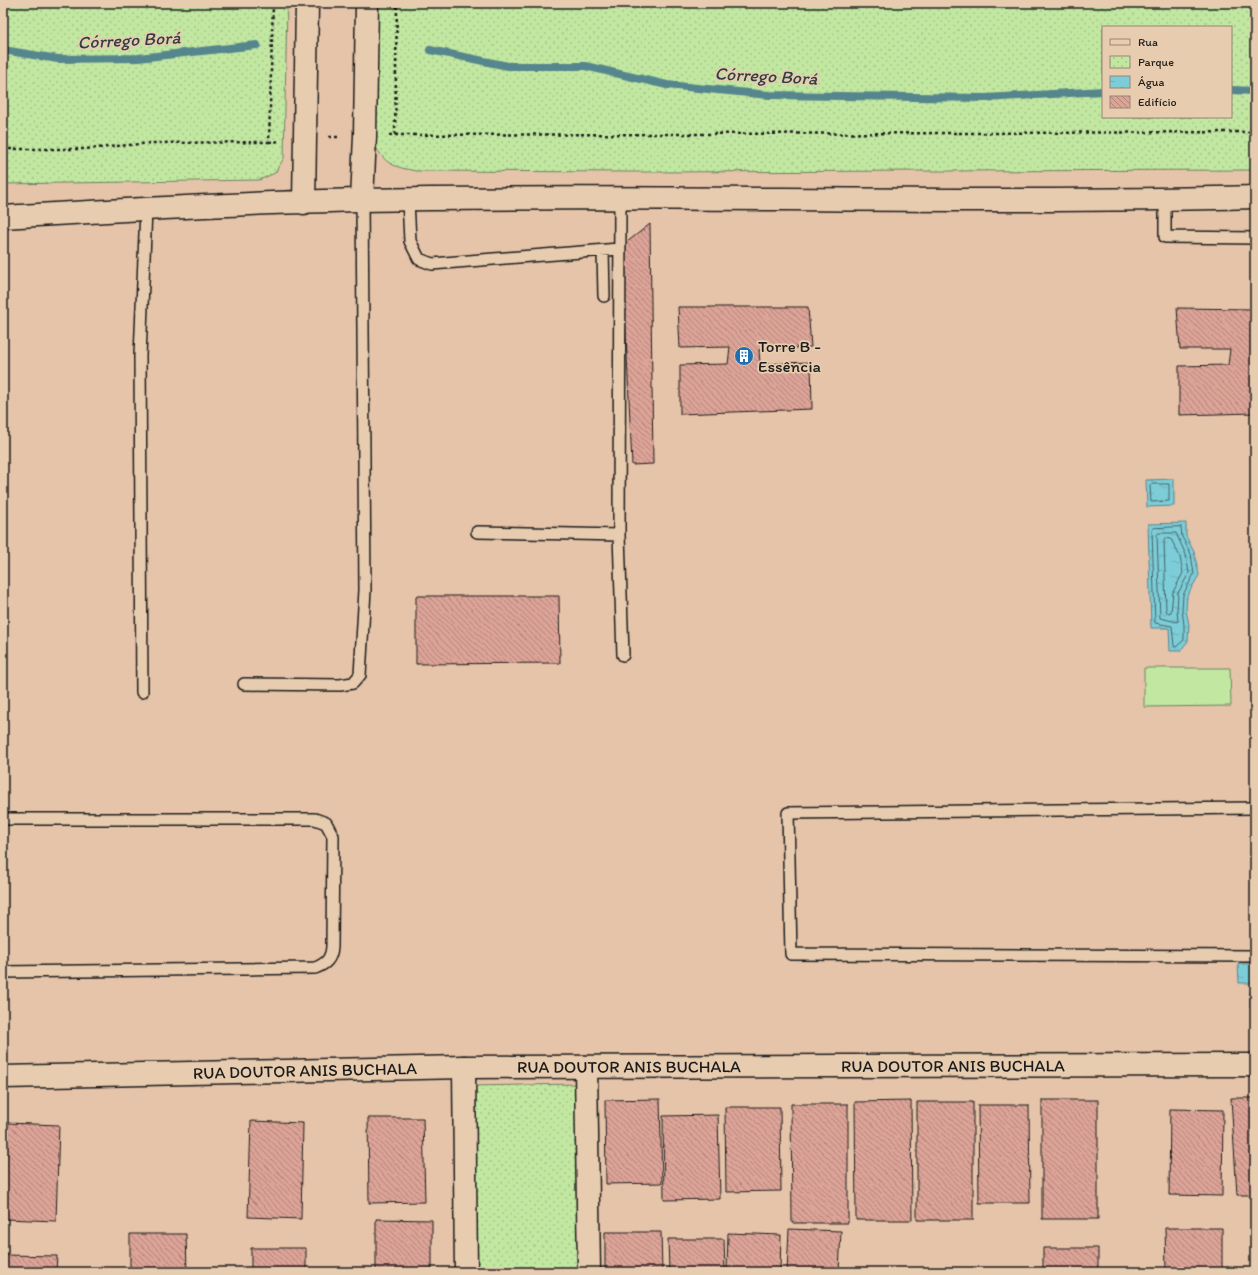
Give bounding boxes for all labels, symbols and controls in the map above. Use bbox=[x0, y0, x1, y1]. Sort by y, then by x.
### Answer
water label: Córrego Borá bbox=[77, 26, 182, 54]
legend bbox=[1102, 26, 1232, 118]
text: Rua bbox=[1138, 35, 1158, 49]
text: Parque bbox=[1138, 55, 1174, 69]
water label: Córrego Borá bbox=[714, 62, 819, 90]
text: Água bbox=[1138, 75, 1164, 89]
text: Edifício bbox=[1138, 95, 1177, 109]
place label: Torre B - Essência bbox=[758, 336, 821, 376]
building icon: Torre B - Essência bbox=[733, 345, 755, 367]
street label: RUA DOUTOR ANIS BUCHALA bbox=[841, 1055, 1065, 1076]
street label: RUA DOUTOR ANIS BUCHALA bbox=[517, 1056, 741, 1077]
street label: RUA DOUTOR ANIS BUCHALA bbox=[193, 1058, 417, 1083]

